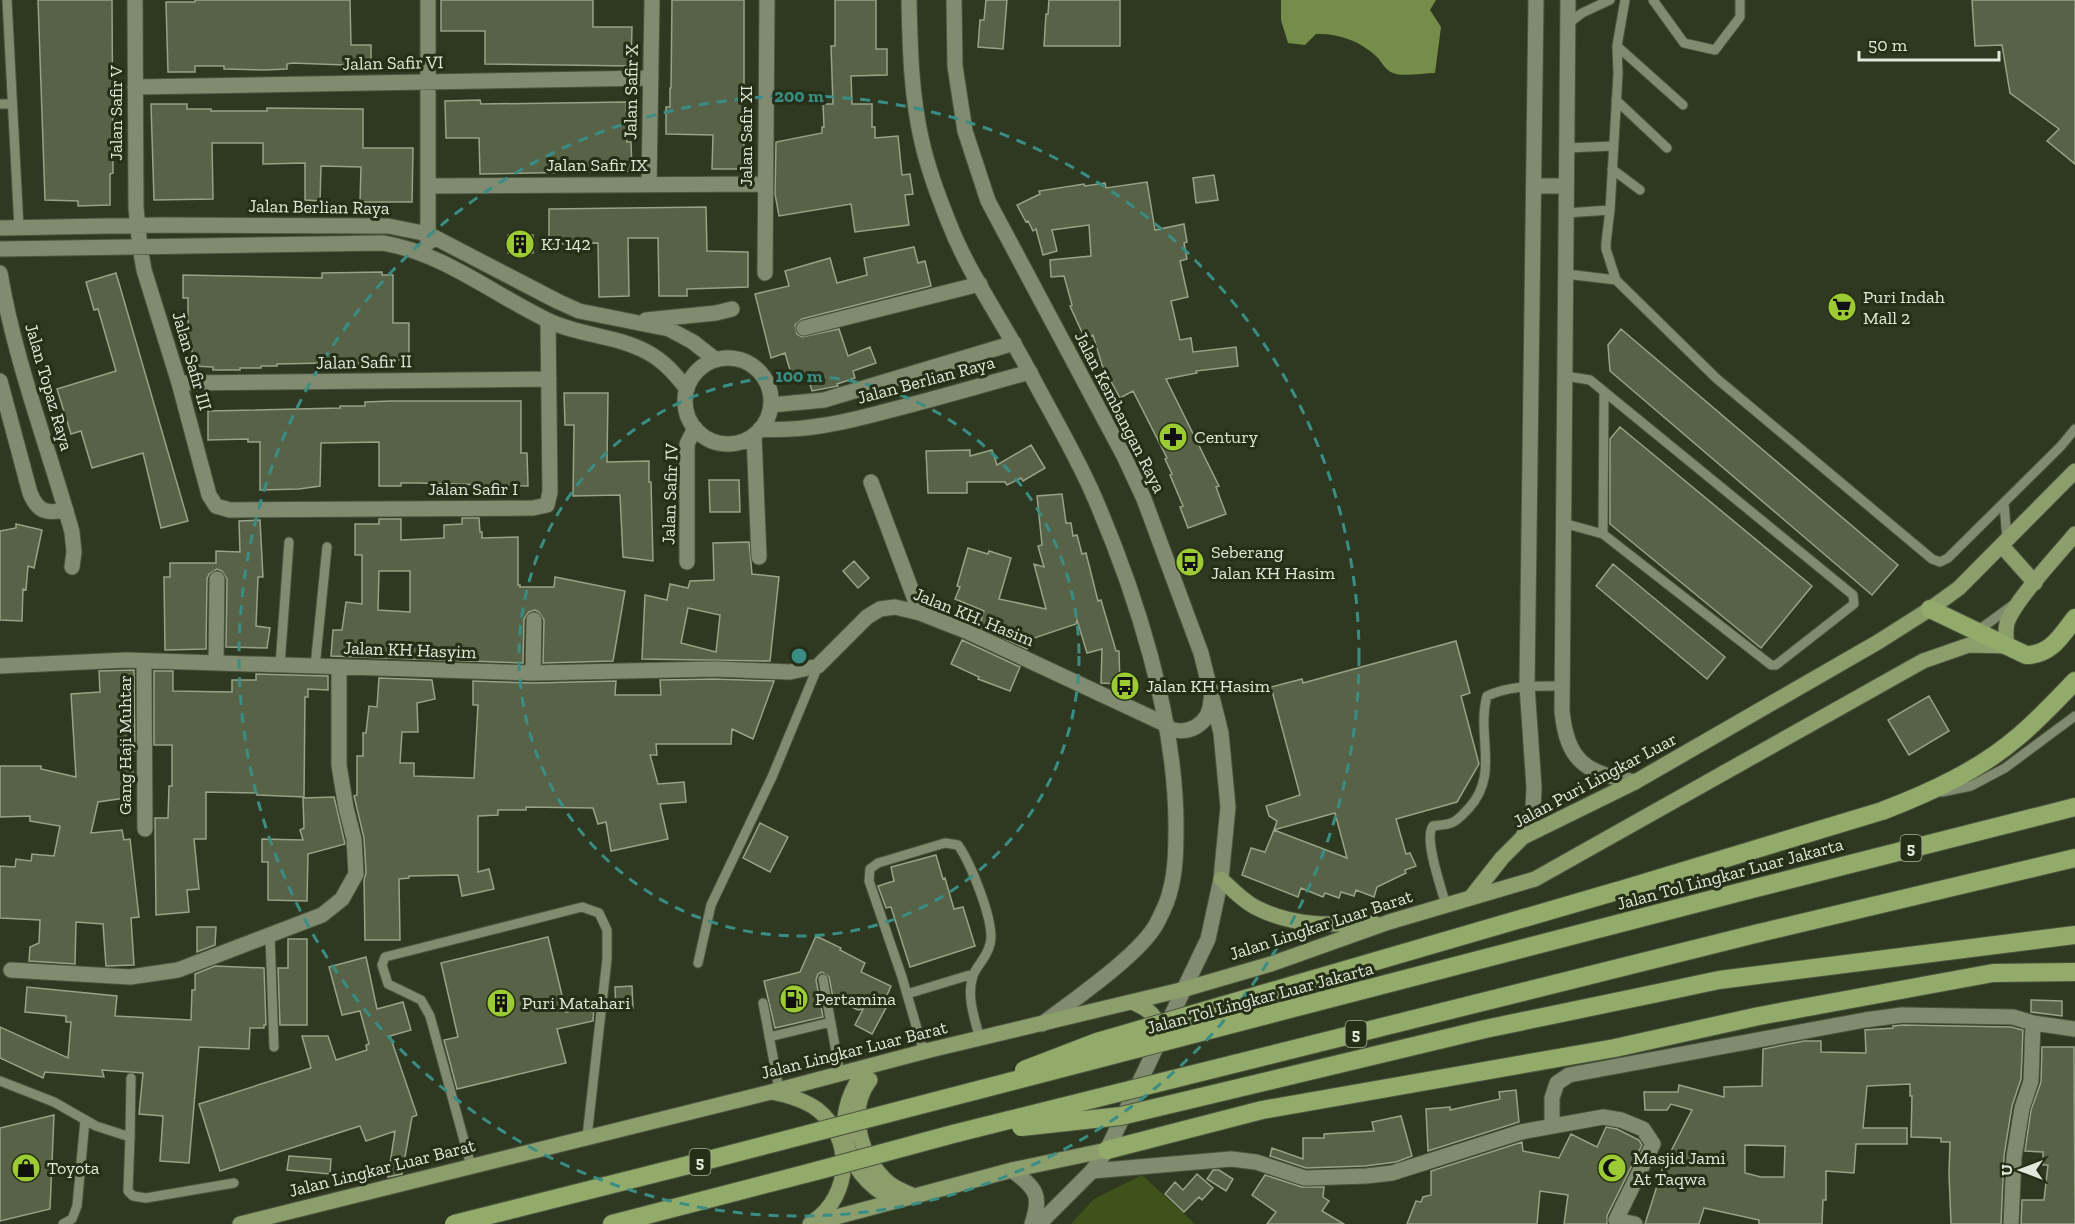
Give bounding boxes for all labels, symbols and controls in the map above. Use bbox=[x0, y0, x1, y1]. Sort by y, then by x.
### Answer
scale bar bbox=[1859, 24, 1998, 62]
text: 50 m bbox=[1868, 34, 1908, 56]
street label: Jalan Safir X bbox=[619, 44, 643, 140]
street label: Jalan Safir VI bbox=[342, 51, 444, 75]
street label: Jalan Safir V bbox=[105, 65, 127, 161]
street label: Jalan Safir XI bbox=[735, 85, 757, 187]
text: 200 m bbox=[774, 85, 824, 107]
street label: Jalan Safir IX bbox=[546, 154, 648, 176]
street label: Jalan Berlian Raya bbox=[248, 195, 390, 219]
building icon: KJ 142 bbox=[504, 228, 536, 260]
place label: KJ 142 bbox=[541, 233, 591, 255]
place label: Puri Indah Mall 2 bbox=[1863, 286, 1945, 329]
supermarket icon: Puri Indah Mall 2 bbox=[1826, 291, 1858, 323]
street label: Jalan Safir III bbox=[167, 309, 217, 413]
street label: Jalan Topaz Raya bbox=[20, 321, 78, 454]
street label: Jalan Kembangan Raya bbox=[1070, 328, 1170, 497]
street label: Jalan Safir II bbox=[316, 350, 412, 374]
street label: Jalan Berlian Raya bbox=[855, 351, 997, 409]
text: 100 m bbox=[775, 365, 823, 387]
pharmacy icon: Century bbox=[1157, 421, 1189, 453]
place label: Century bbox=[1194, 426, 1259, 448]
street label: Jalan Safir IV bbox=[657, 442, 683, 545]
street label: Jalan Safir I bbox=[428, 478, 518, 500]
place label: Seberang Jalan KH Hasim bbox=[1211, 541, 1336, 584]
bus stop icon: Seberang Jalan KH Hasim bbox=[1174, 546, 1206, 578]
street label: Jalan KH. Hasim bbox=[911, 583, 1038, 651]
street label: Jalan KH Hasyim bbox=[343, 637, 477, 663]
centre of rings bbox=[789, 646, 809, 666]
bus stop icon: Jalan KH Hasim bbox=[1109, 670, 1141, 702]
street label: Gang Haji Muhtar bbox=[114, 675, 136, 815]
place label: Jalan KH Hasim bbox=[1146, 675, 1271, 697]
street label: Jalan Puri Lingkar Luar bbox=[1510, 728, 1680, 832]
street label: Jalan Tol Lingkar Luar Jakarta bbox=[1614, 833, 1846, 915]
road number: 5 bbox=[1900, 835, 1922, 861]
street label: Jalan Lingkar Luar Barat bbox=[1227, 885, 1416, 965]
street label: Jalan Tol Lingkar Luar Jakarta bbox=[1144, 957, 1376, 1039]
fuel station icon: Pertamina bbox=[778, 983, 810, 1015]
building icon: Puri Matahari bbox=[485, 987, 517, 1019]
place label: Pertamina bbox=[815, 988, 896, 1010]
place label: Puri Matahari bbox=[522, 992, 630, 1014]
street label: Jalan Lingkar Luar Barat bbox=[759, 1016, 950, 1084]
road number: 5 bbox=[1346, 1021, 1366, 1047]
street label: Jalan Lingkar Luar Barat bbox=[287, 1134, 478, 1202]
north arrow bbox=[1991, 1140, 2051, 1200]
place label: Masjid Jami At Taqwa bbox=[1633, 1147, 1725, 1190]
road number: 5 bbox=[690, 1149, 710, 1175]
shop icon: Toyota bbox=[10, 1152, 42, 1184]
mosque icon: Masjid Jami At Taqwa bbox=[1596, 1152, 1628, 1184]
place label: Toyota bbox=[47, 1157, 100, 1179]
text: U bbox=[1997, 1164, 2016, 1176]

